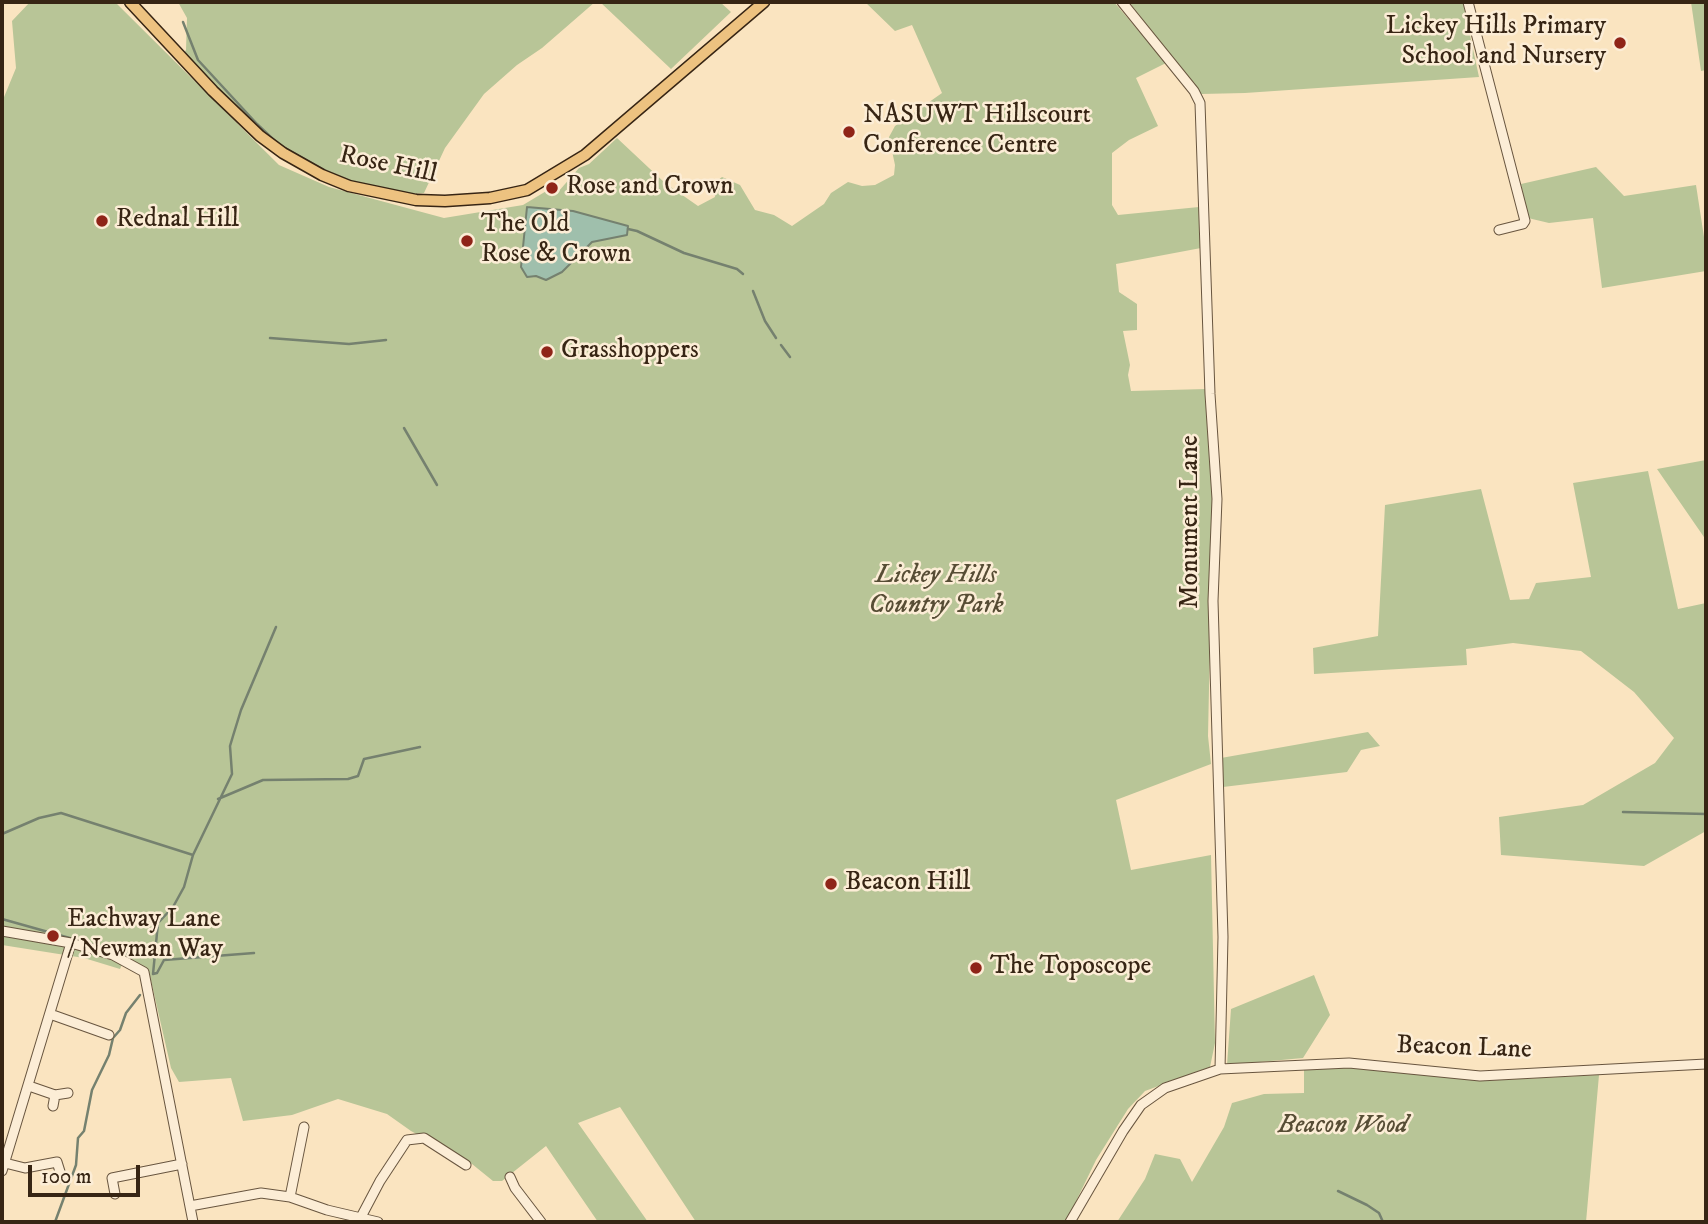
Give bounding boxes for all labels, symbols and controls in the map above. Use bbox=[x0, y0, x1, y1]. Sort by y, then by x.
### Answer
place label: Lickey Hills Primary School and Nursery bbox=[1386, 12, 1606, 74]
marker: Lickey Hills Primary School and Nursery bbox=[1612, 35, 1628, 51]
place label: NASUWT Hillscourt Conference Centre bbox=[863, 101, 1091, 162]
marker: NASUWT Hillscourt Conference Centre bbox=[841, 124, 857, 140]
street label: Rose Hill bbox=[336, 140, 440, 192]
place label: Rose and Crown bbox=[566, 172, 734, 204]
marker: Rose and Crown bbox=[544, 180, 560, 196]
place label: Rednal Hill bbox=[116, 205, 239, 237]
place label: The Old Rose & Crown bbox=[481, 210, 631, 272]
marker: Rednal Hill bbox=[94, 213, 110, 229]
marker: The Old Rose & Crown bbox=[459, 233, 475, 249]
place label: Grasshoppers bbox=[561, 336, 699, 368]
marker: Grasshoppers bbox=[539, 344, 555, 360]
street label: Monument Lane bbox=[1176, 435, 1208, 609]
park label: Lickey Hills Country Park bbox=[868, 561, 1004, 622]
place label: Beacon Hill bbox=[845, 868, 970, 900]
marker: Beacon Hill bbox=[823, 876, 839, 892]
place label: Eachway Lane / Newman Way bbox=[67, 905, 223, 967]
marker: Eachway Lane / Newman Way bbox=[45, 928, 61, 944]
place label: The Toposcope bbox=[990, 952, 1151, 984]
marker: The Toposcope bbox=[968, 960, 984, 976]
street label: Beacon Lane bbox=[1396, 1031, 1532, 1067]
park label: Beacon Wood bbox=[1278, 1111, 1408, 1143]
scale bar bbox=[32, 1150, 144, 1194]
text: 100 m bbox=[41, 1164, 92, 1190]

